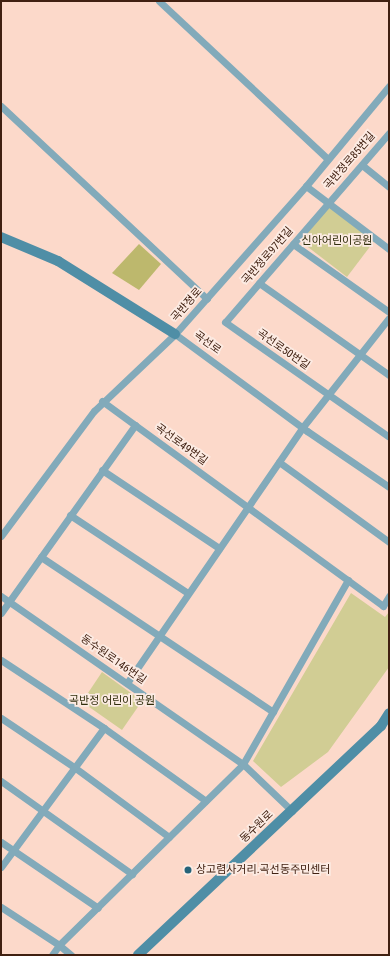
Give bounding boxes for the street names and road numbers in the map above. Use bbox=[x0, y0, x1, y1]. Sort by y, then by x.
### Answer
street label: 곡반정로85번길 bbox=[322, 130, 378, 192]
street label: 곡반정로97번길 bbox=[240, 225, 296, 287]
street label: 곡반정로 bbox=[169, 285, 205, 325]
street label: 곡선로50번길 bbox=[254, 327, 312, 373]
street label: 곡선로 bbox=[191, 329, 223, 357]
street label: 곡선로49번길 bbox=[152, 422, 210, 468]
street label: 동수원로146번길 bbox=[78, 633, 148, 687]
street label: 동수원로 bbox=[238, 808, 276, 846]

